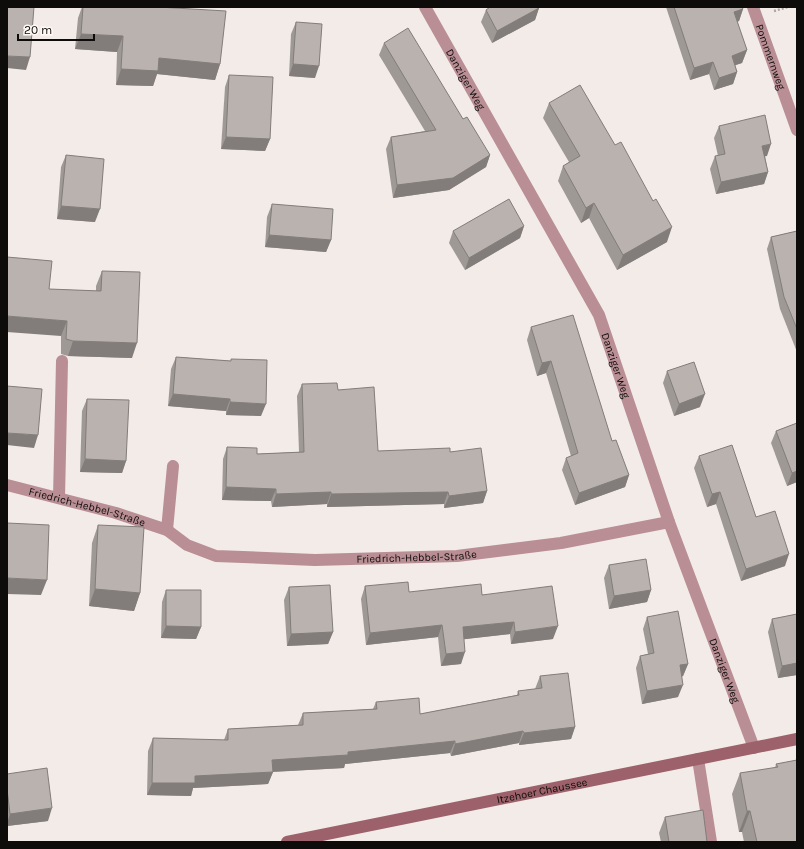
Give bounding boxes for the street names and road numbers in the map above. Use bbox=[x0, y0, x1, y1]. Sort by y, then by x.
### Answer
street label: Pommernweg bbox=[753, 22, 788, 92]
street label: Danziger Weg bbox=[443, 47, 488, 113]
street label: Danziger Weg bbox=[598, 331, 633, 401]
street label: Friedrich-Hebbel-Straße bbox=[27, 485, 147, 529]
street label: Friedrich-Hebbel-Straße bbox=[356, 548, 478, 566]
street label: Danziger Weg bbox=[706, 636, 743, 706]
street label: Itzehoer Chaussee bbox=[496, 775, 589, 807]

